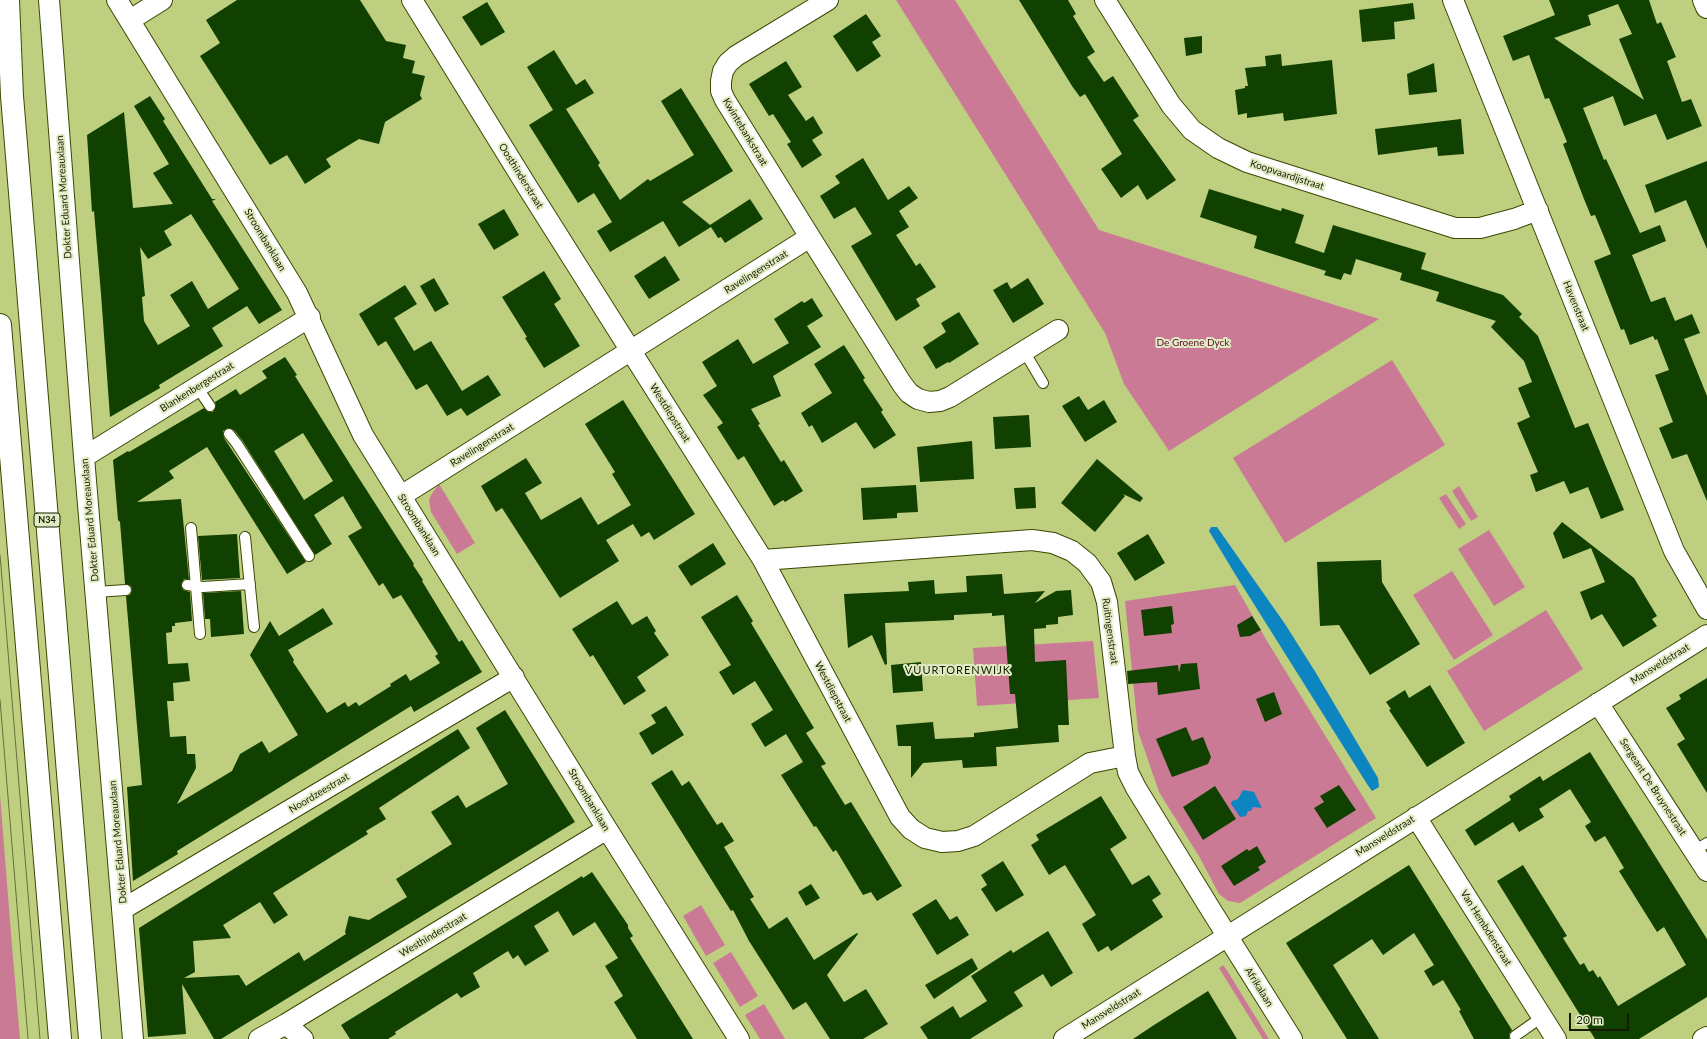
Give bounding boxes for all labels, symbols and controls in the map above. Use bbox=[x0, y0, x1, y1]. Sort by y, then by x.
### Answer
street label: Kwintebankstraat bbox=[720, 96, 770, 168]
street label: Dokter Eduard Moreauxlaan bbox=[54, 135, 74, 259]
street label: Oosthinderstraat bbox=[496, 141, 546, 211]
street label: Koopvaardijstraat bbox=[1249, 157, 1325, 193]
street label: Stroombanklaan bbox=[242, 207, 288, 273]
street label: Ravelingenstraat bbox=[722, 248, 790, 296]
street label: Havenstraat bbox=[1560, 279, 1592, 333]
park label: De Groene Dyck bbox=[1157, 337, 1229, 349]
street label: Blankenbergestraat bbox=[158, 359, 236, 415]
street label: Westdiepstraat bbox=[647, 381, 693, 445]
street label: Ravelingenstraat bbox=[448, 421, 516, 469]
street label: Dokter Eduard Moreauxlaan bbox=[79, 458, 101, 582]
street label: Stroombanklaan bbox=[395, 492, 443, 558]
road number: N34 bbox=[34, 513, 60, 527]
street label: Ruitingenstraat bbox=[1099, 597, 1121, 665]
street label: Mansveldstraat bbox=[1628, 641, 1692, 687]
street label: Westdiepstraat bbox=[812, 660, 854, 724]
district label: VUURTORENWIJK bbox=[905, 663, 1011, 677]
street label: Sergeant De Bruynestraat bbox=[1617, 736, 1689, 838]
street label: Stroombanklaan bbox=[566, 767, 612, 833]
street label: Noordzeestraat bbox=[287, 770, 351, 816]
street label: Dokter Eduard Moreauxlaan bbox=[107, 780, 129, 904]
street label: Mansveldstraat bbox=[1353, 813, 1417, 859]
street label: Van Hembdenstraat bbox=[1458, 888, 1514, 968]
street label: Westhinderstraat bbox=[397, 910, 469, 960]
street label: Afrikalaan bbox=[1242, 965, 1276, 1009]
street label: Mansveldstraat bbox=[1079, 986, 1143, 1032]
scale bar bbox=[1571, 1005, 1631, 1031]
text: 20 m bbox=[1576, 1012, 1603, 1027]

